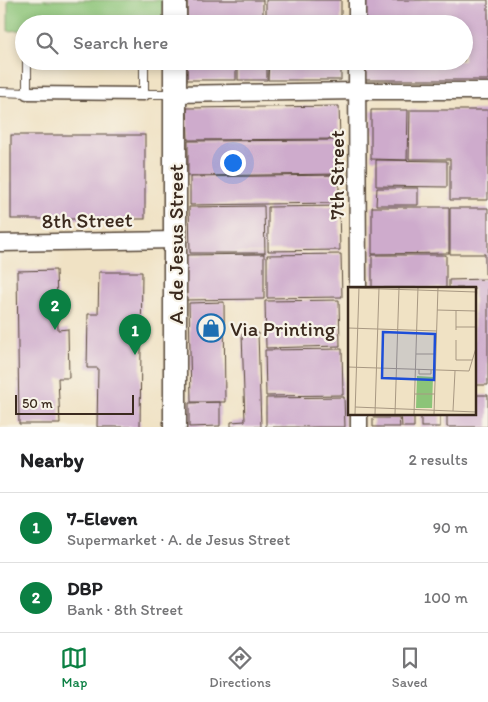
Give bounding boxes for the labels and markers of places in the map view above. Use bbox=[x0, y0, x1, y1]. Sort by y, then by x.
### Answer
pin: 2 bbox=[39, 289, 71, 330]
shop icon: Via Printing bbox=[196, 313, 226, 343]
pin: 1 bbox=[119, 314, 151, 355]
place label: Via Printing bbox=[230, 316, 336, 341]

